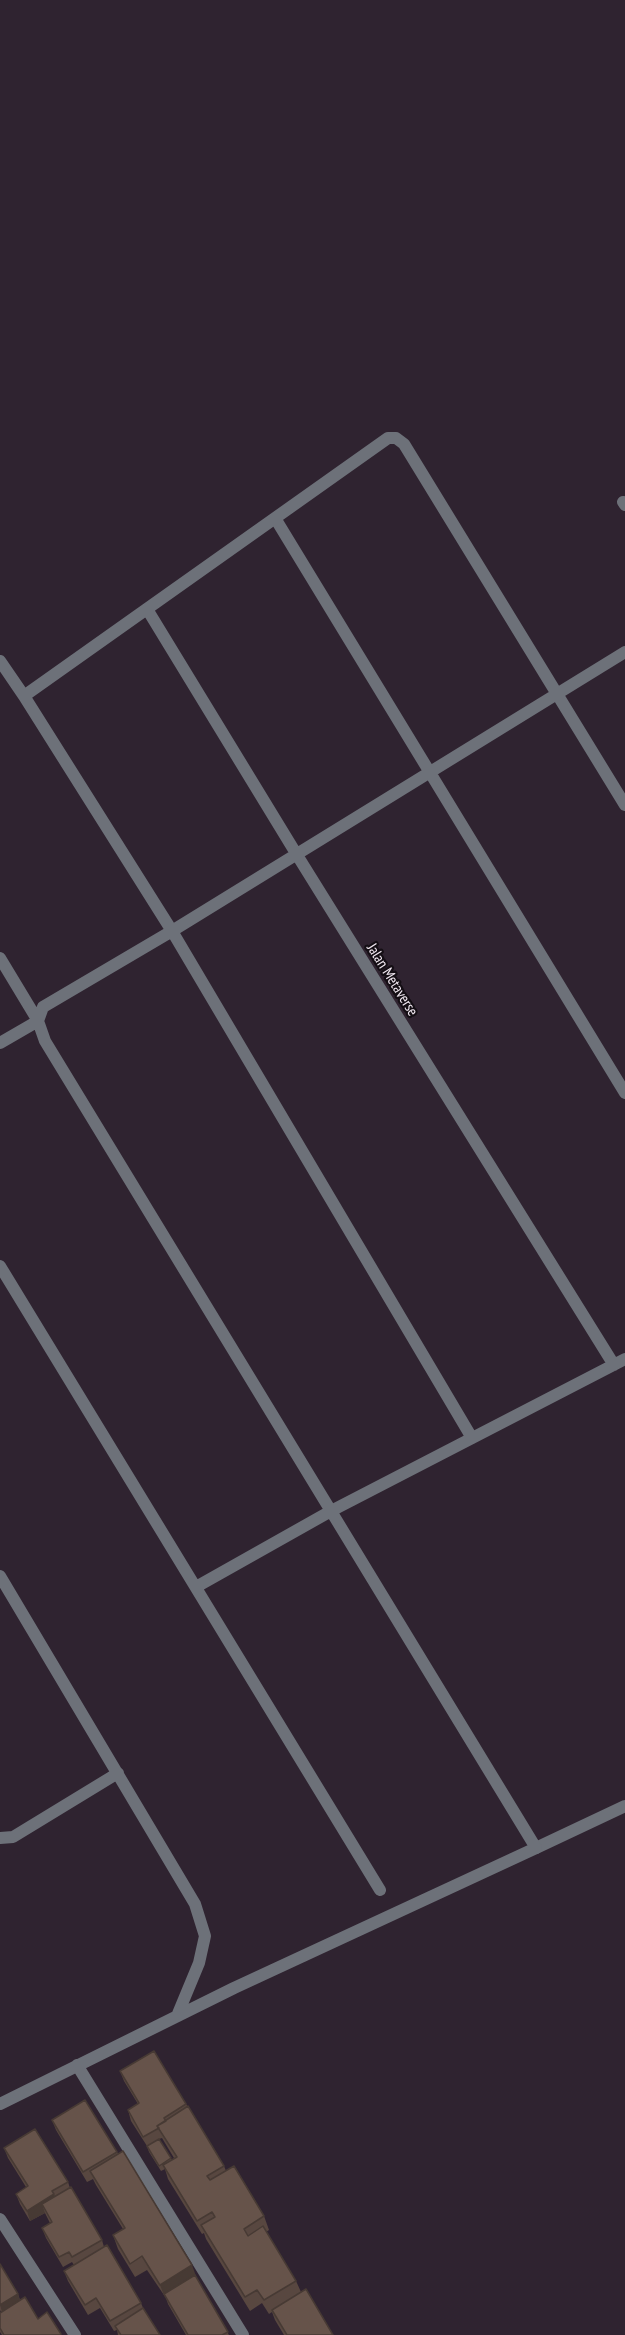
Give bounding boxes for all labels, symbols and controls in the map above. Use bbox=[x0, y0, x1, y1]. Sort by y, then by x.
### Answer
street label: Jalan Metaverse bbox=[363, 940, 421, 1020]

